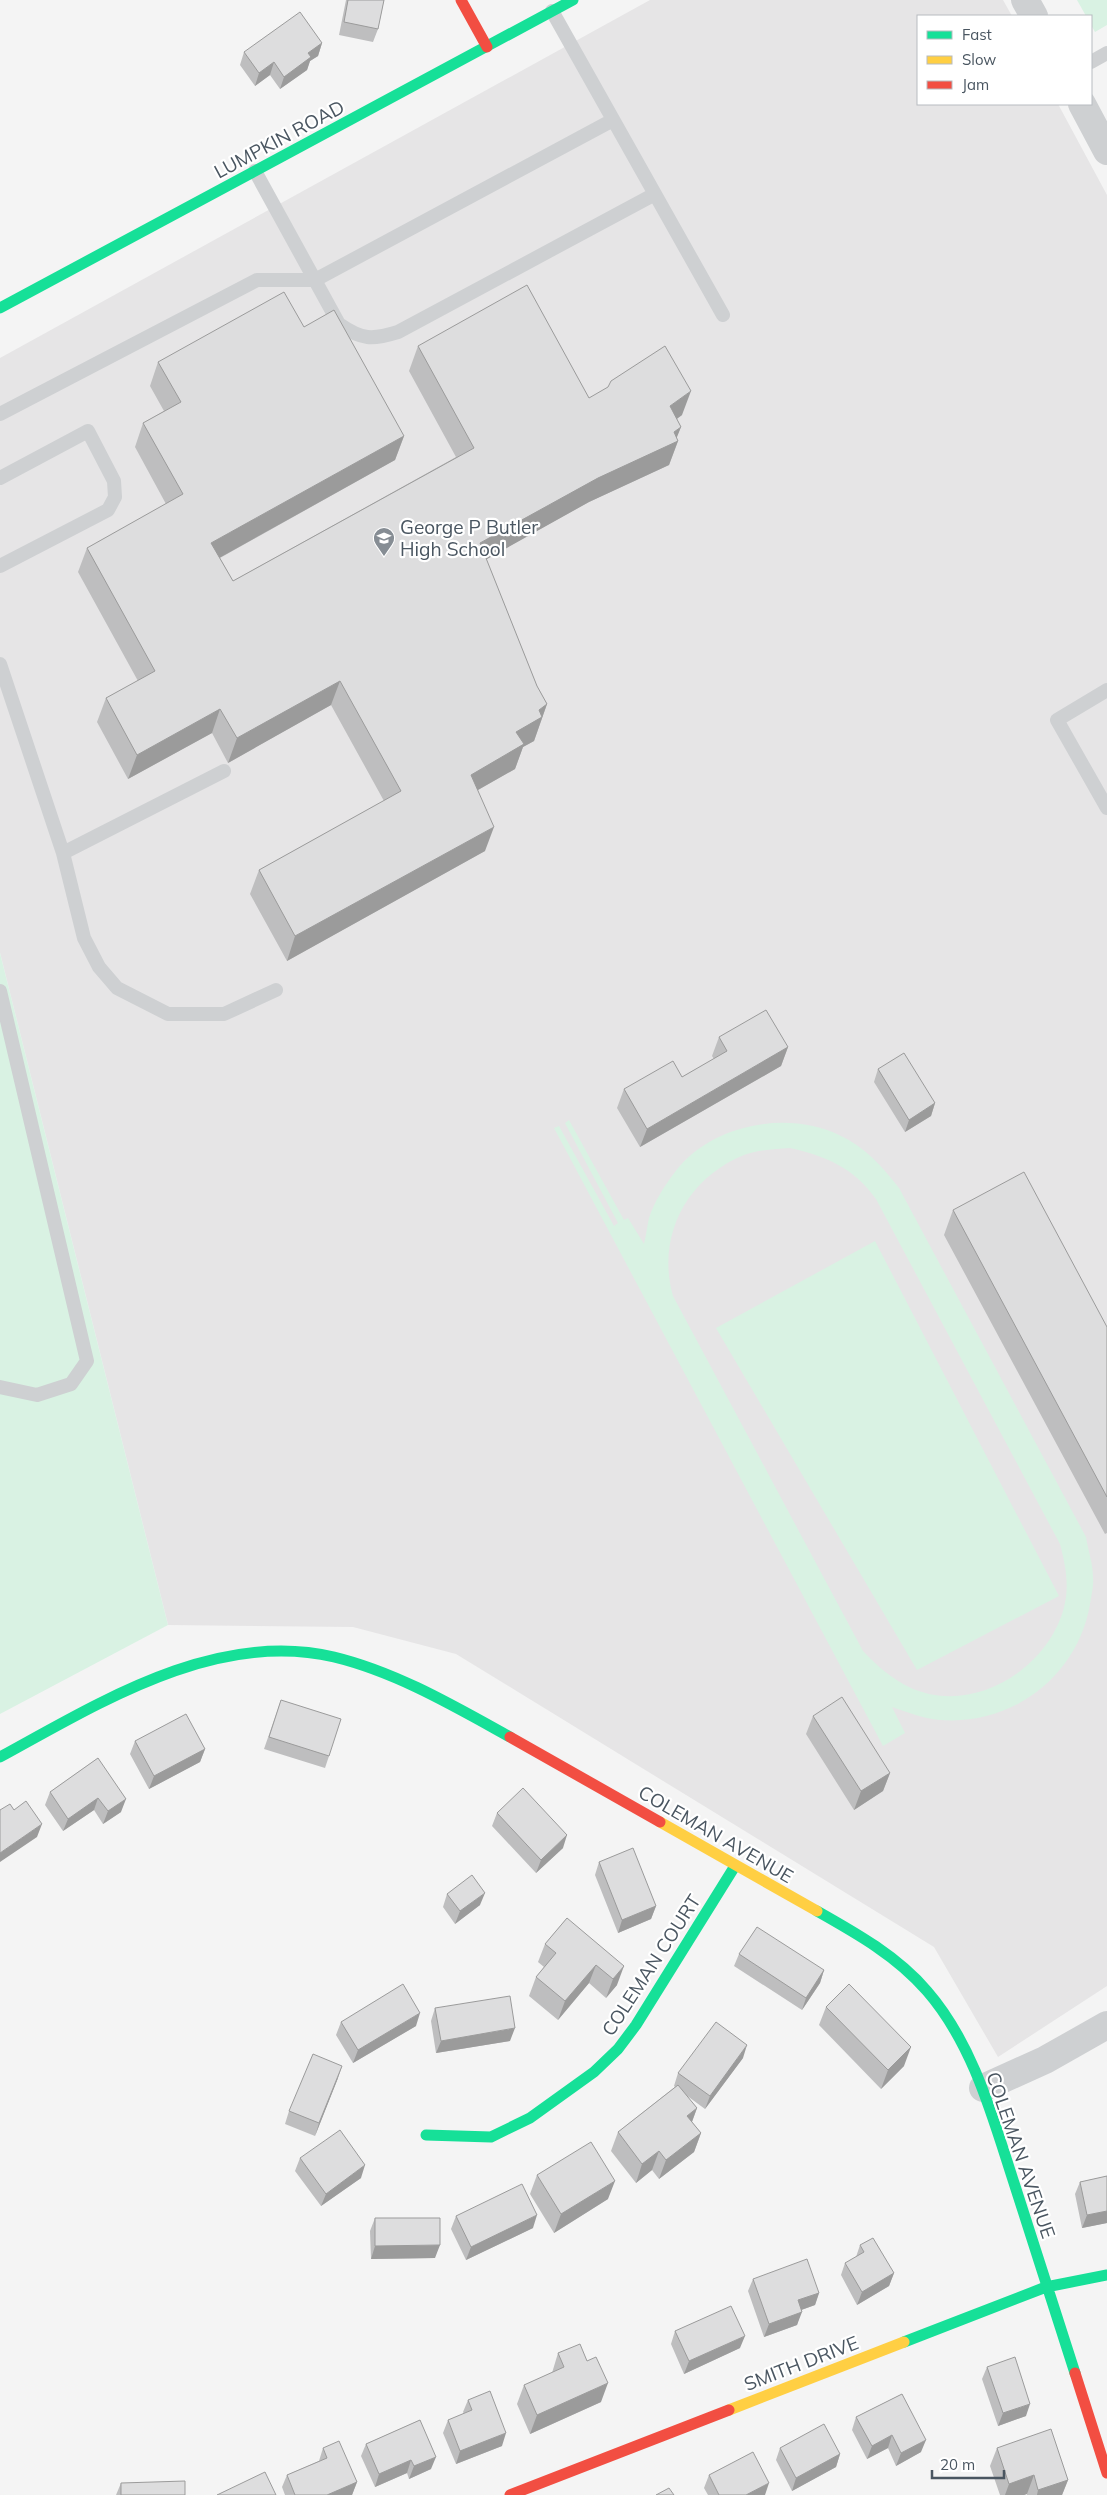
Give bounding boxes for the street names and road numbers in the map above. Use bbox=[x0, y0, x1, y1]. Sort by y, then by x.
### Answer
street label: LUMPKIN ROAD bbox=[210, 95, 348, 183]
street label: COLEMAN AVENUE bbox=[634, 1780, 798, 1888]
street label: COLEMAN COURT bbox=[596, 1889, 706, 2040]
street label: COLEMAN AVENUE bbox=[981, 2068, 1061, 2242]
street label: SMITH DRIVE bbox=[740, 2330, 862, 2396]

